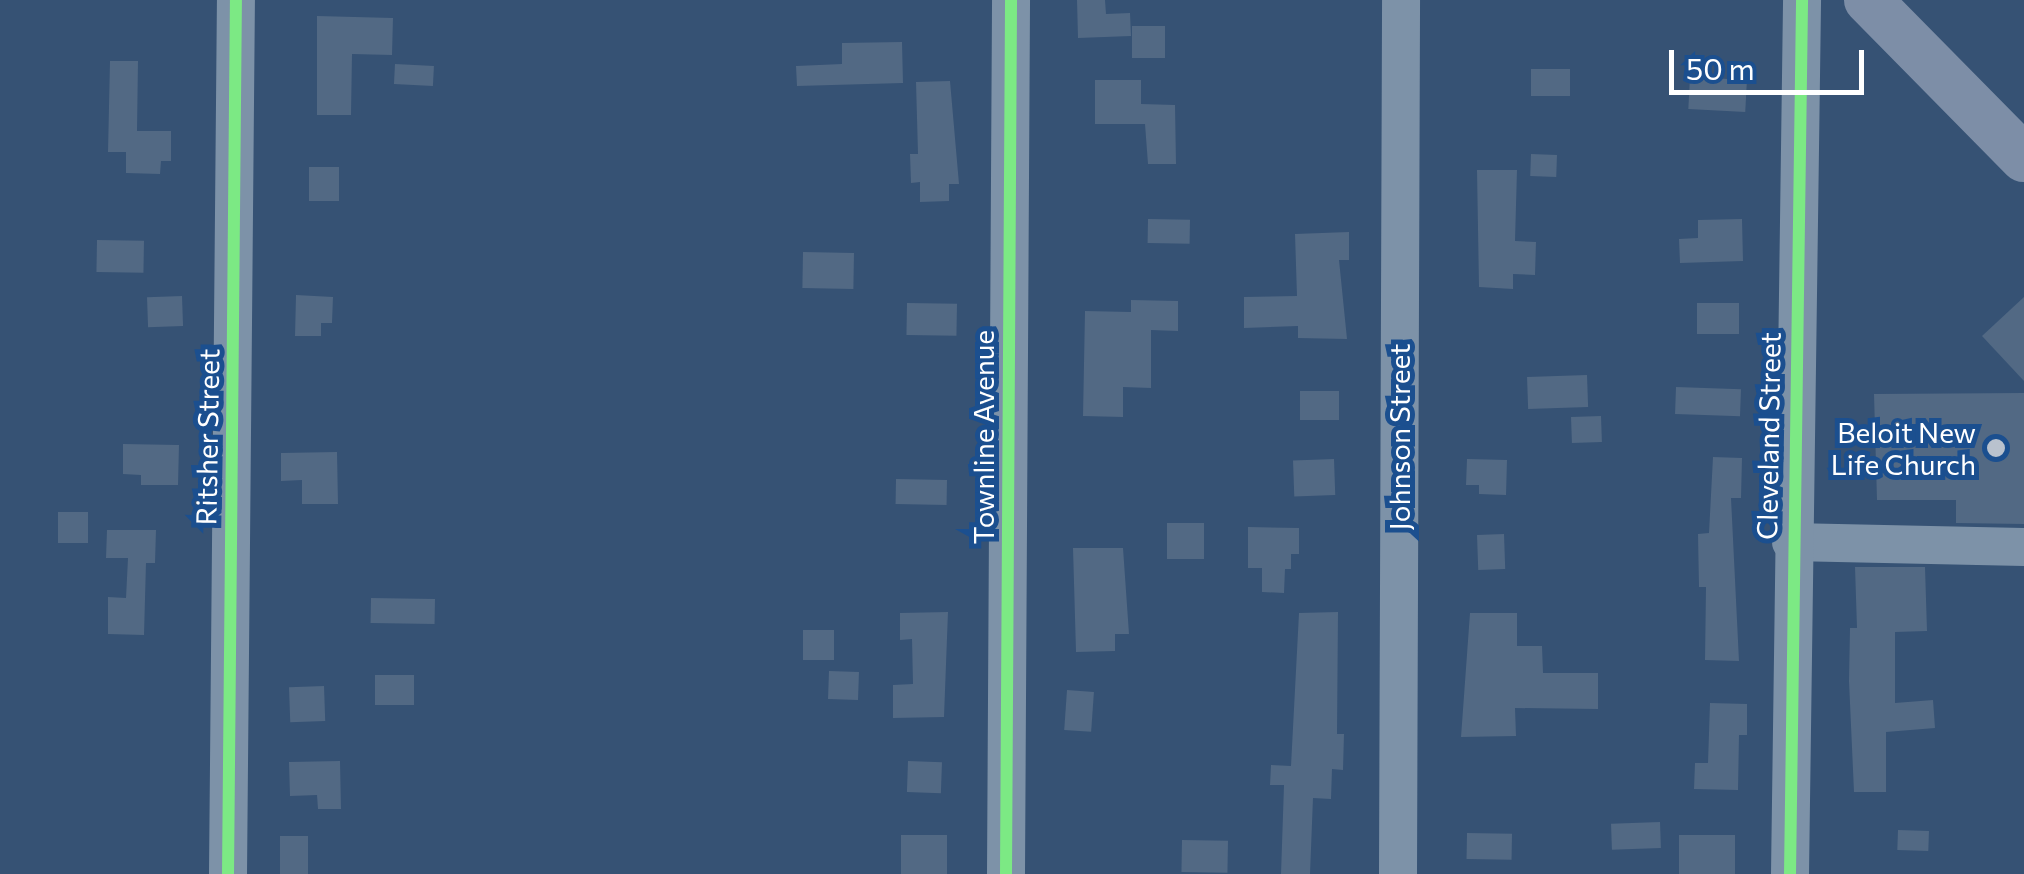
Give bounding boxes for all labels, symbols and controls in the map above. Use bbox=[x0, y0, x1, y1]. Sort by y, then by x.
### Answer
scale bar bbox=[1674, 30, 1869, 92]
text: 50 m bbox=[1686, 49, 1755, 86]
street label: Townline Avenue bbox=[966, 330, 1000, 544]
street label: Cleveland Street bbox=[1749, 332, 1787, 540]
street label: Johnson Street bbox=[1382, 344, 1416, 530]
street label: Ritsher Street bbox=[189, 348, 225, 526]
place label: Beloit New Life Church bbox=[1831, 415, 1976, 481]
marker: Beloit New Life Church bbox=[1985, 437, 2007, 459]

